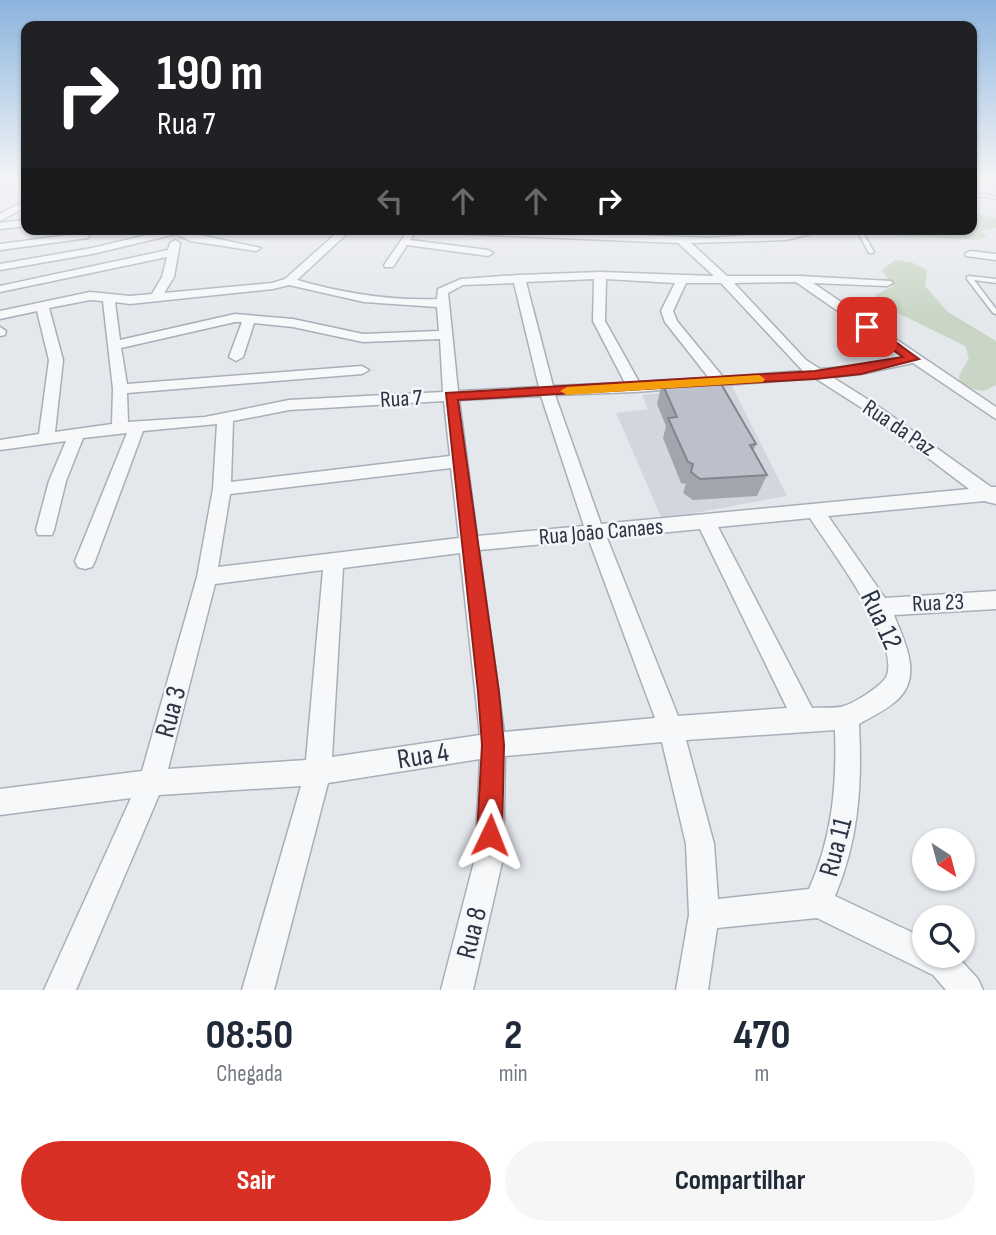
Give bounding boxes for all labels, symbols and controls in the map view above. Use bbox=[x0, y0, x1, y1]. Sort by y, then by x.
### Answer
text: 190 m bbox=[157, 45, 263, 104]
icon: right bbox=[42, 49, 133, 140]
text: Rua 7 bbox=[157, 105, 215, 144]
icon: left bbox=[371, 182, 409, 220]
icon: ahead bbox=[444, 182, 482, 220]
icon: ahead bbox=[517, 182, 555, 220]
icon: right bbox=[590, 182, 628, 220]
pin bbox=[837, 297, 897, 357]
icon: arrive bbox=[848, 308, 886, 346]
street label: Rua 7 bbox=[379, 384, 423, 414]
street label: Rua da Paz bbox=[857, 394, 941, 462]
street label: Rua João Canaes bbox=[538, 513, 664, 551]
street label: Rua 12 bbox=[853, 585, 909, 655]
street label: Rua 23 bbox=[911, 588, 965, 618]
street label: Rua 3 bbox=[148, 683, 194, 741]
street label: Rua 4 bbox=[395, 736, 451, 776]
position arrow bbox=[453, 798, 527, 872]
street label: Rua 11 bbox=[812, 814, 860, 880]
north arrow bbox=[912, 828, 975, 891]
map controls bbox=[912, 828, 975, 968]
street label: Rua 8 bbox=[450, 904, 494, 962]
button: search bbox=[912, 905, 975, 968]
text: 08:50 bbox=[206, 1010, 293, 1061]
text: 2 bbox=[504, 1010, 522, 1061]
text: 470 bbox=[733, 1010, 790, 1061]
text: Chegada bbox=[216, 1060, 283, 1088]
text: min bbox=[499, 1060, 528, 1088]
text: m bbox=[754, 1060, 769, 1088]
button: Sair bbox=[21, 1141, 491, 1221]
button: Compartilhar bbox=[505, 1141, 975, 1221]

